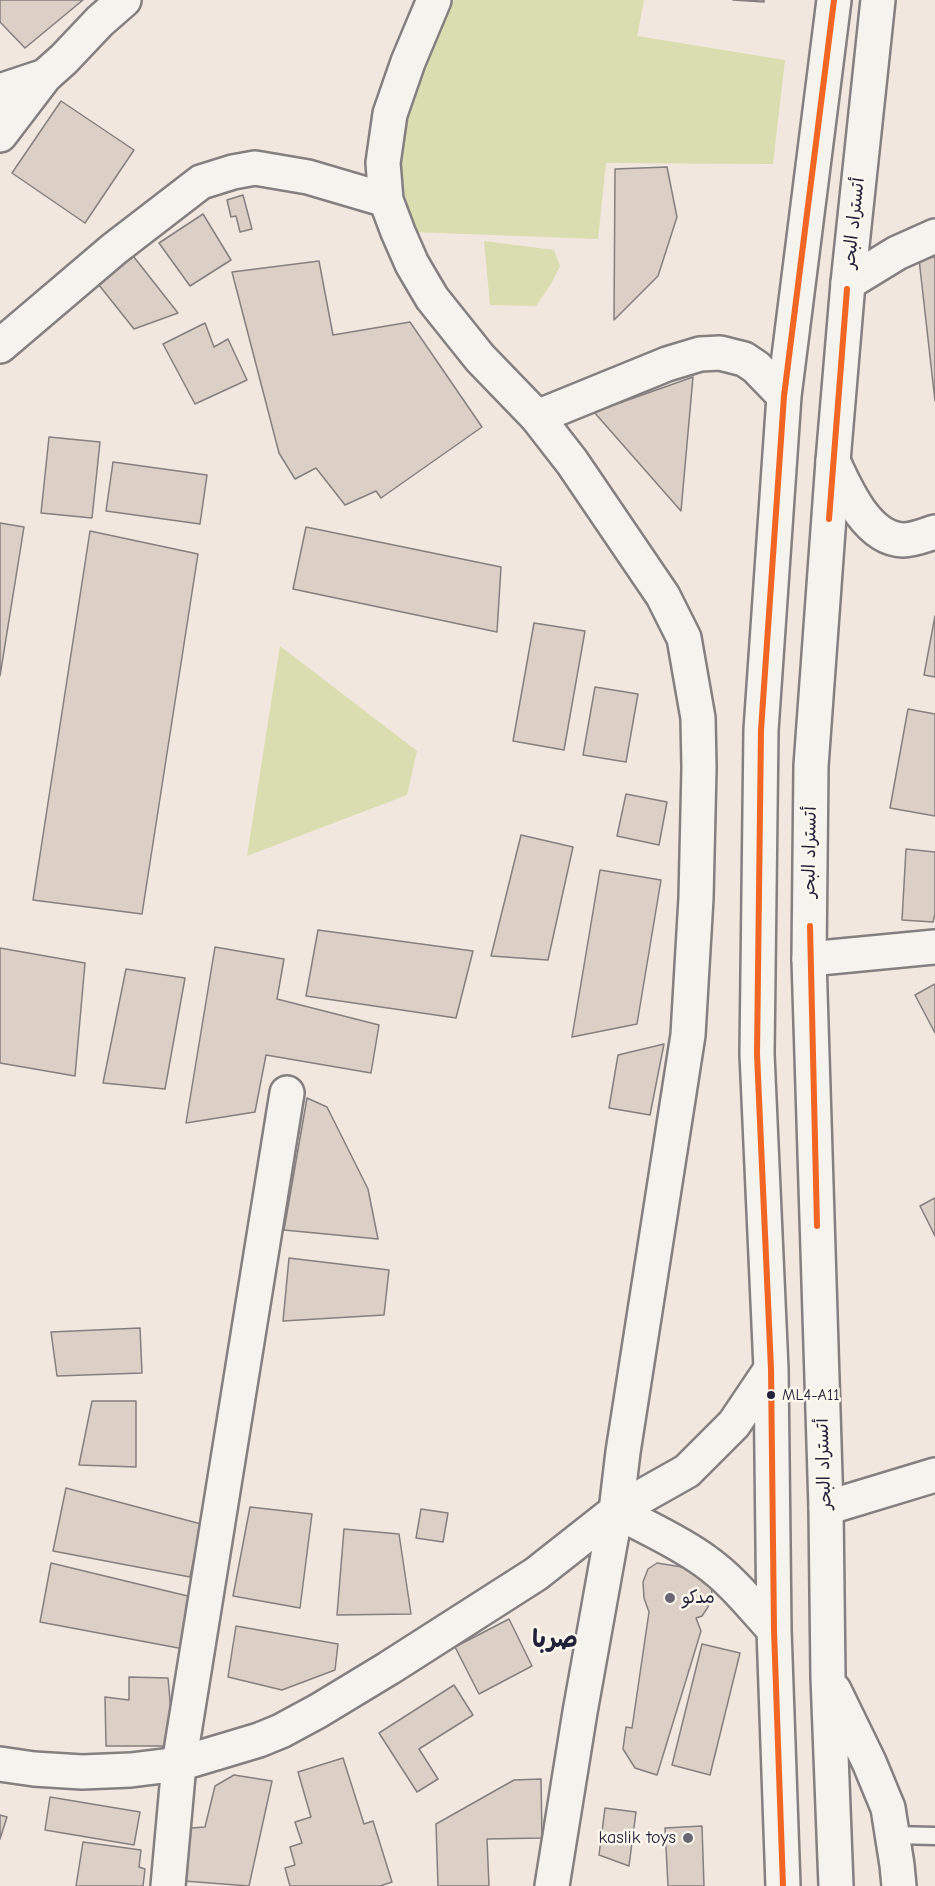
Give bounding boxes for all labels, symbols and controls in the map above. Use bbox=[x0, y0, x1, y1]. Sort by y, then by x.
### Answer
street label: أتستراد البحر bbox=[838, 176, 870, 270]
street label: أتستراد البحر bbox=[798, 806, 822, 898]
place label: ML4-A11 bbox=[782, 1385, 840, 1405]
marker: ML4-A11 bbox=[765, 1389, 777, 1401]
street label: أتستراد البحر bbox=[812, 1418, 836, 1510]
place label: مدكو bbox=[682, 1587, 715, 1609]
marker: مدكو bbox=[663, 1591, 677, 1605]
district label: صربا bbox=[532, 1626, 578, 1654]
place label: kaslik toys bbox=[599, 1827, 676, 1849]
marker: kaslik toys bbox=[681, 1831, 695, 1845]

